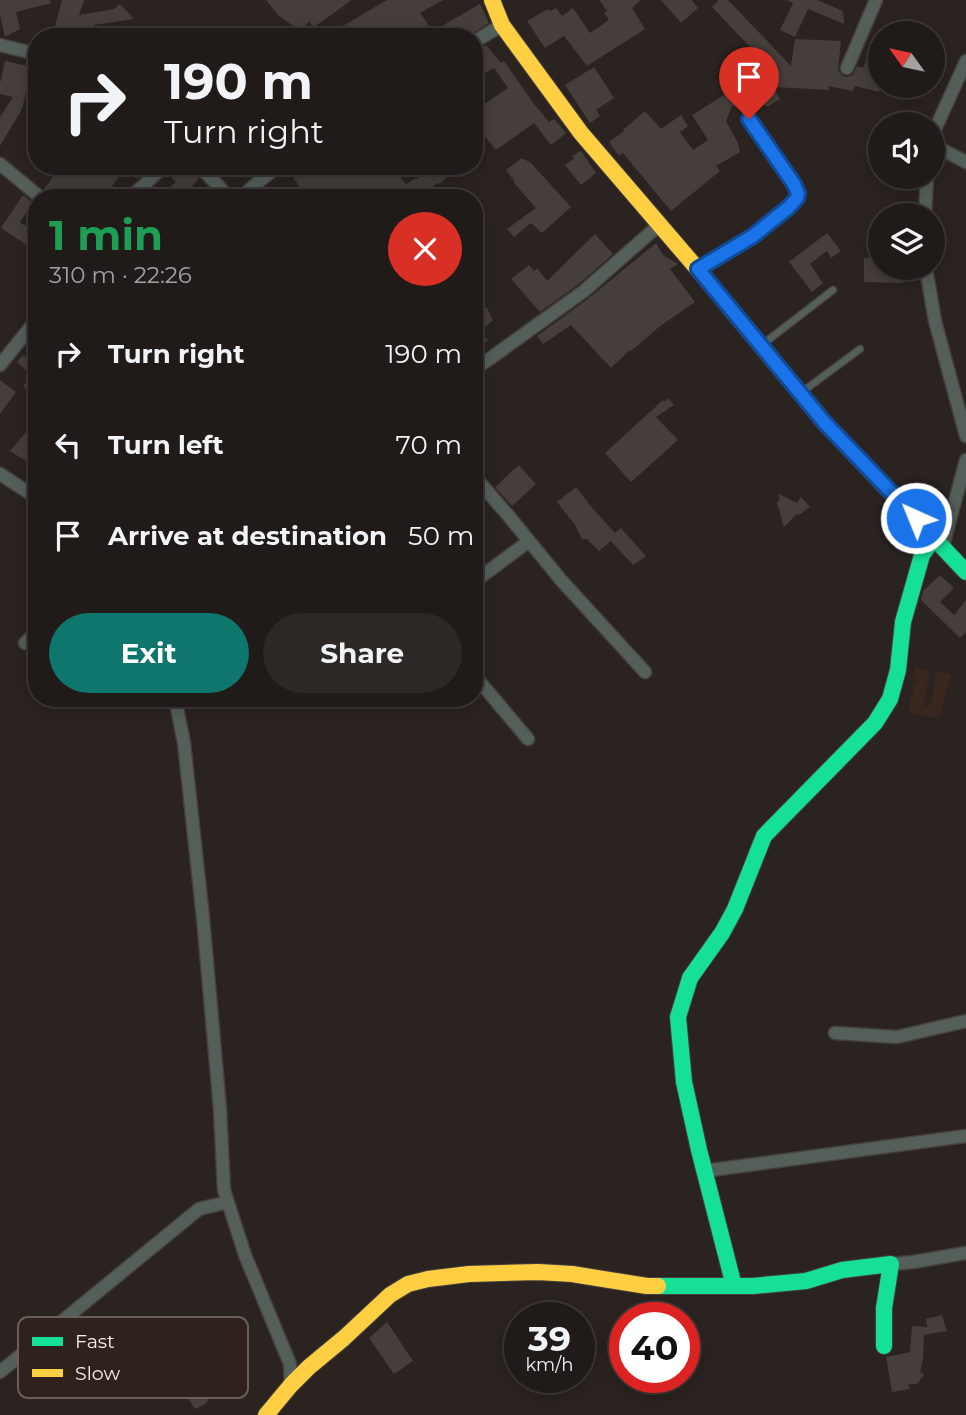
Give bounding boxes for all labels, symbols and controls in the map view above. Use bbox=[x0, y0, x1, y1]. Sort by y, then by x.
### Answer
north arrow bbox=[868, 21, 945, 98]
map controls bbox=[868, 21, 945, 280]
pin bbox=[719, 47, 779, 119]
text: 190 m bbox=[164, 52, 313, 111]
icon: right bbox=[49, 56, 140, 147]
icon: arrive bbox=[730, 58, 768, 96]
text: Turn right bbox=[164, 112, 324, 151]
button: sound bbox=[868, 112, 945, 189]
button: layers bbox=[868, 203, 945, 280]
text: 1 min bbox=[49, 209, 163, 261]
button: close bbox=[388, 212, 462, 286]
text: 310 m · 22:26 bbox=[49, 261, 192, 289]
icon: right bbox=[49, 335, 87, 373]
text: Turn right bbox=[108, 338, 244, 370]
text: 190 m bbox=[385, 338, 462, 370]
icon: left bbox=[49, 426, 87, 464]
text: Turn left bbox=[108, 429, 224, 461]
text: 70 m bbox=[396, 429, 462, 461]
position arrow bbox=[879, 481, 953, 555]
icon: arrive bbox=[49, 517, 87, 555]
text: Arrive at destination bbox=[108, 520, 387, 552]
text: 50 m bbox=[408, 520, 474, 552]
button: Exit bbox=[49, 613, 249, 693]
button: Share bbox=[263, 613, 462, 693]
speed limit sign: 40 bbox=[609, 1302, 700, 1393]
legend bbox=[18, 1317, 248, 1398]
text: 39 bbox=[528, 1317, 571, 1360]
text: Fast bbox=[75, 1330, 115, 1353]
text: km/h bbox=[525, 1354, 574, 1376]
text: Slow bbox=[75, 1362, 120, 1385]

